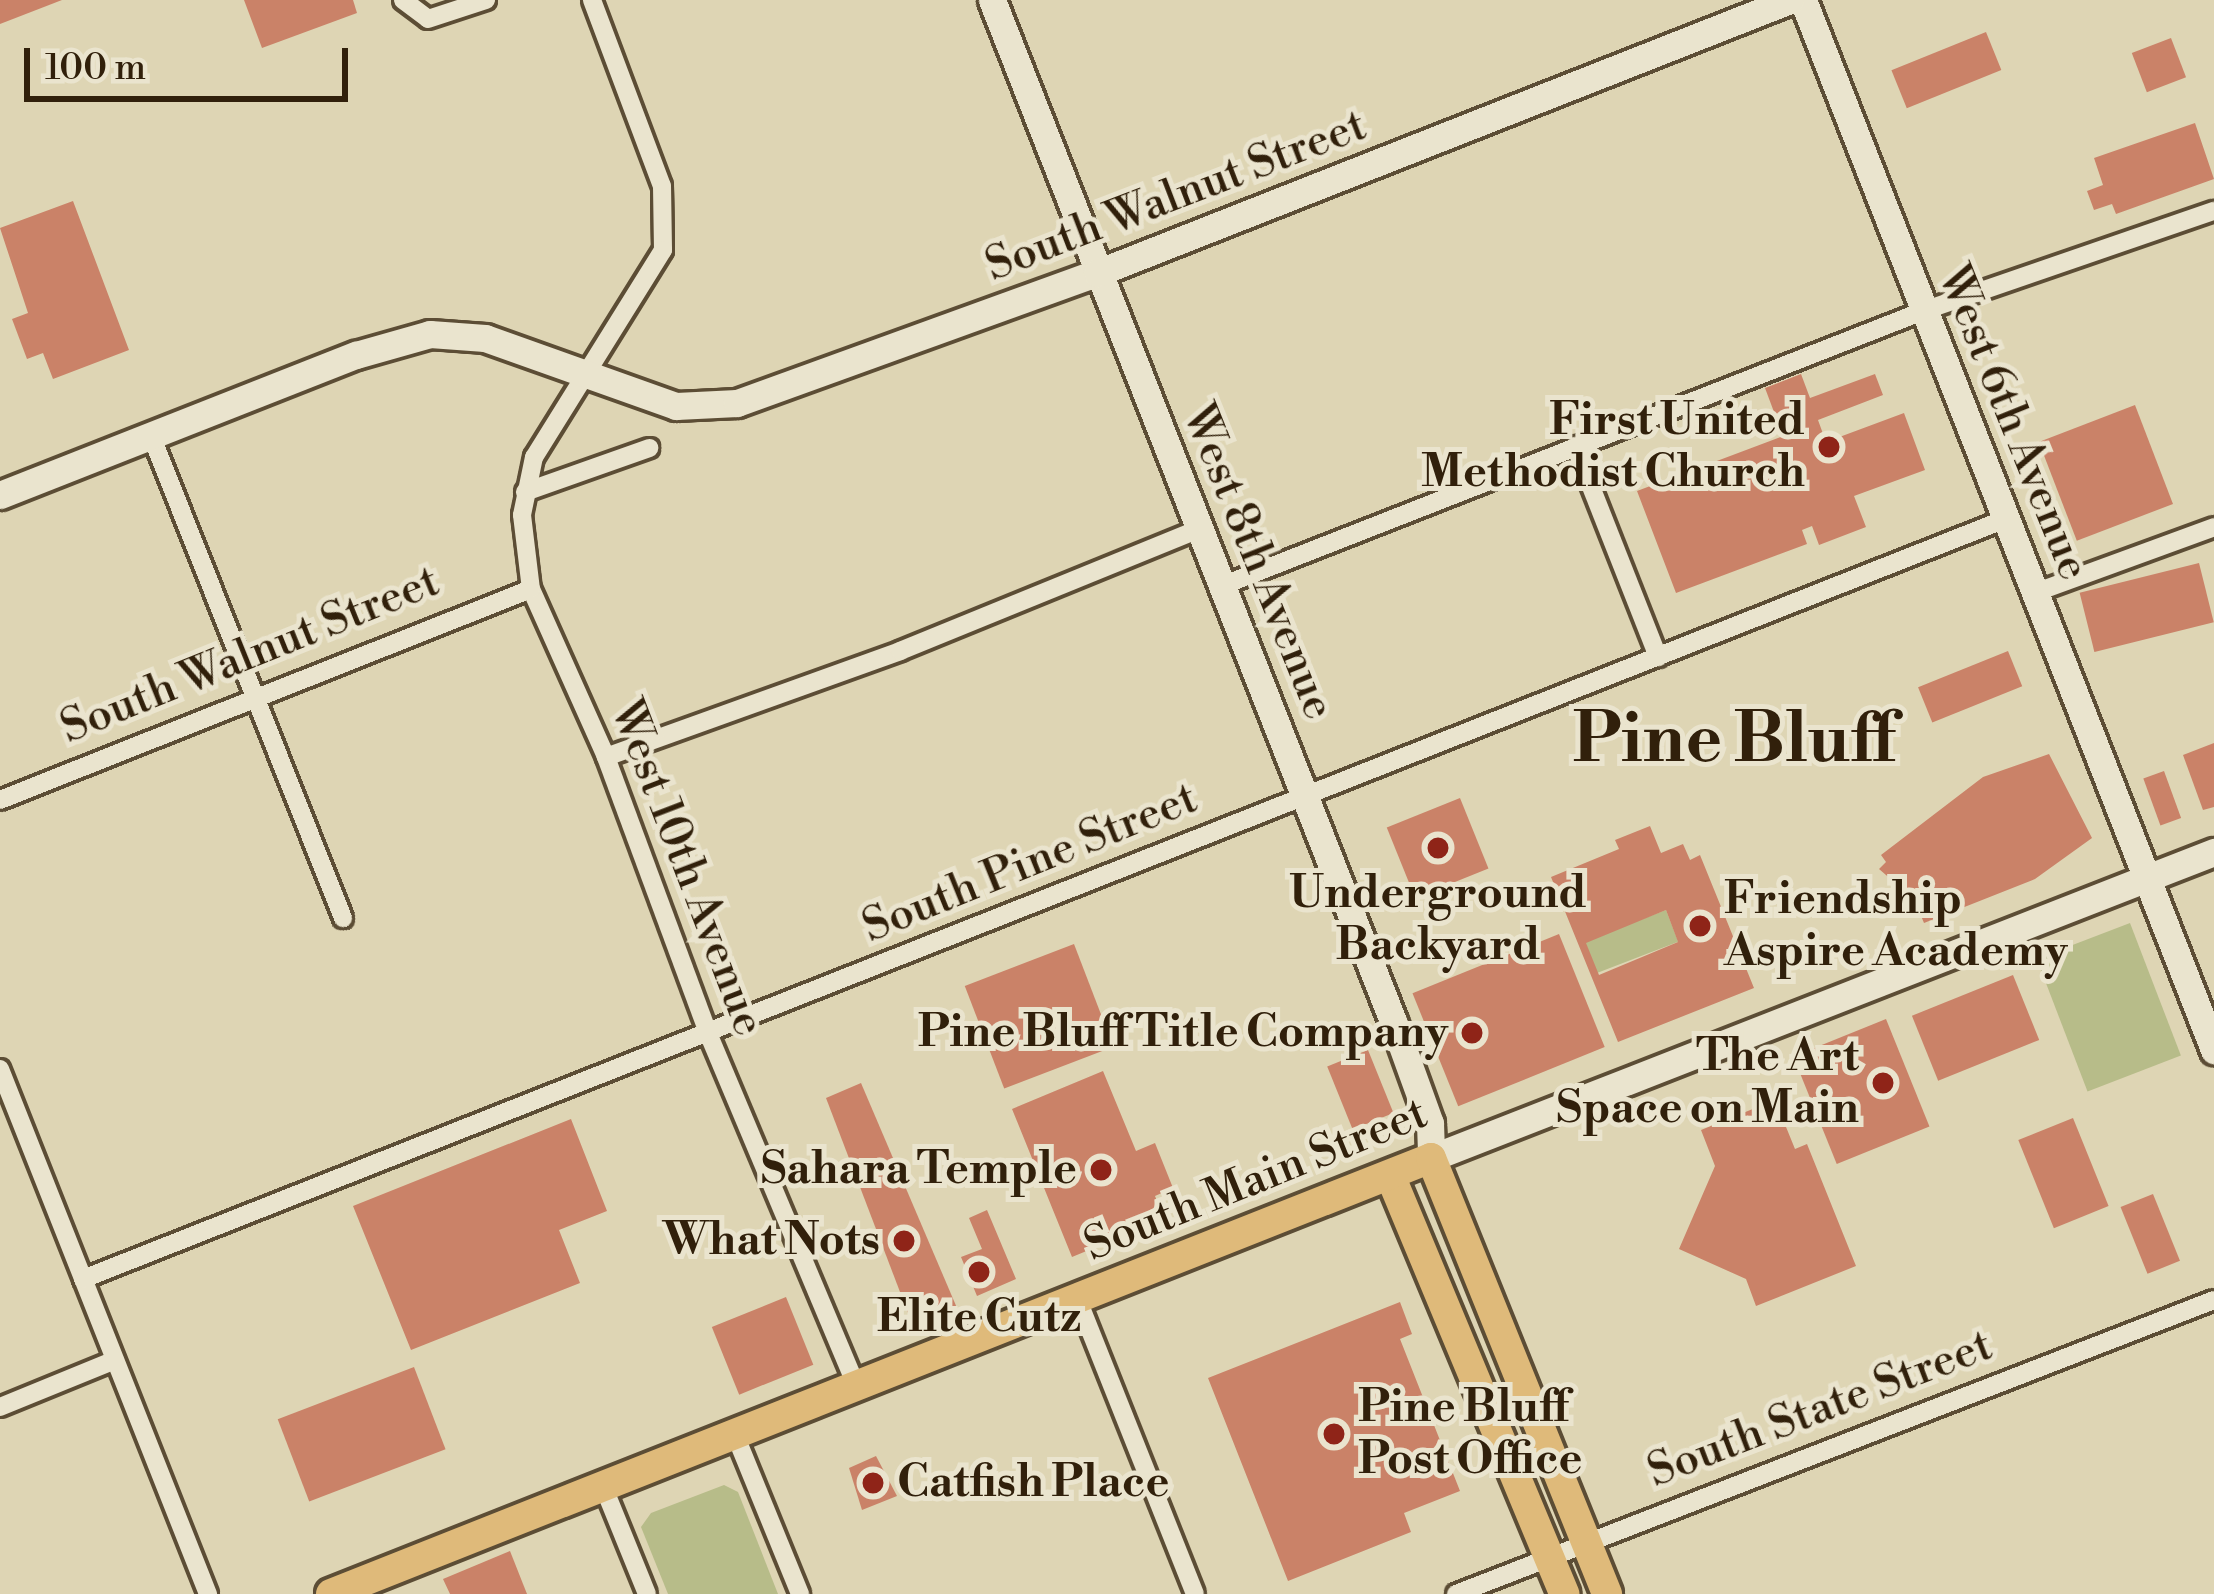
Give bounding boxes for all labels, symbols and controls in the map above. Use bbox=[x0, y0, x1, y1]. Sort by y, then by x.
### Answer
scale bar bbox=[30, 24, 354, 98]
text: 100 m bbox=[45, 46, 146, 91]
street label: South Walnut Street bbox=[978, 99, 1374, 293]
street label: West 6th Avenue bbox=[1925, 258, 2101, 588]
place label: First United Methodist Church bbox=[1421, 394, 1805, 500]
street label: West 8th Avenue bbox=[1170, 397, 1346, 727]
marker: First United Methodist Church bbox=[1816, 434, 1842, 460]
street label: South Walnut Street bbox=[53, 554, 447, 756]
street label: West 10th Avenue bbox=[598, 693, 776, 1043]
district label: Pine Bluff bbox=[1573, 700, 1895, 782]
street label: South Pine Street bbox=[855, 771, 1205, 955]
marker: Underground Backyard bbox=[1425, 835, 1451, 861]
place label: Underground Backyard bbox=[1289, 867, 1587, 973]
place label: Friendship Aspire Academy bbox=[1724, 873, 2067, 979]
marker: Friendship Aspire Academy bbox=[1687, 913, 1713, 939]
place label: Pine Bluff Title Company bbox=[918, 1006, 1448, 1060]
marker: Pine Bluff Title Company bbox=[1459, 1020, 1485, 1046]
place label: The Art Space on Main bbox=[1556, 1030, 1859, 1136]
marker: The Art Space on Main bbox=[1870, 1070, 1896, 1096]
street label: South Main Street bbox=[1077, 1087, 1435, 1273]
place label: Sahara Temple bbox=[761, 1143, 1077, 1197]
marker: Sahara Temple bbox=[1088, 1157, 1114, 1183]
place label: What Nots bbox=[663, 1214, 880, 1268]
marker: What Nots bbox=[891, 1228, 917, 1254]
marker: Elite Cutz bbox=[966, 1259, 992, 1285]
place label: Elite Cutz bbox=[877, 1291, 1081, 1345]
street label: South State Street bbox=[1640, 1319, 2000, 1499]
place label: Pine Bluff Post Office bbox=[1358, 1381, 1583, 1487]
marker: Pine Bluff Post Office bbox=[1321, 1421, 1347, 1447]
place label: Catfish Place bbox=[897, 1456, 1169, 1510]
marker: Catfish Place bbox=[860, 1470, 886, 1496]

